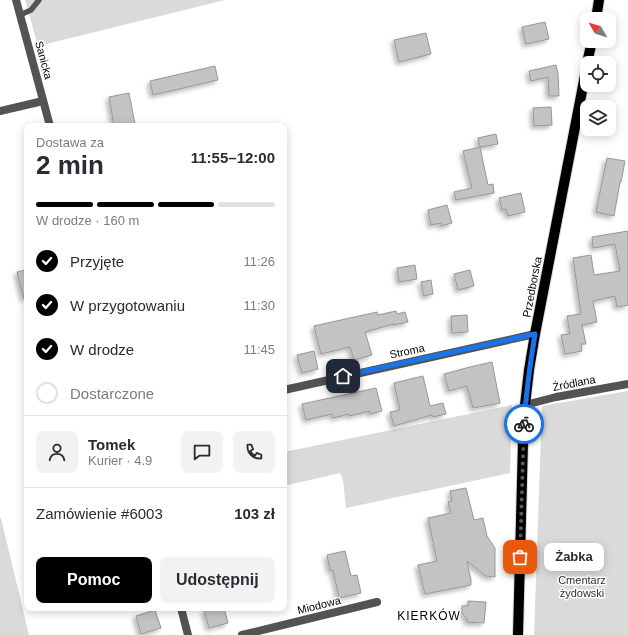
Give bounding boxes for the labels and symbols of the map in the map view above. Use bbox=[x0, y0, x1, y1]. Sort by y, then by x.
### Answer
north arrow bbox=[580, 12, 616, 48]
street label: Sanicka bbox=[33, 40, 55, 81]
street label: Przedborska bbox=[520, 255, 544, 318]
street label: Stroma bbox=[388, 341, 426, 361]
pin bbox=[326, 359, 360, 393]
street label: Źródlana bbox=[552, 373, 597, 393]
courier bbox=[504, 404, 544, 444]
pin bbox=[503, 540, 537, 574]
callout: Żabka bbox=[544, 543, 604, 571]
park label: Cmentarz żydowski bbox=[558, 574, 606, 599]
street label: Miodowa bbox=[296, 594, 343, 616]
district label: KIERKÓW bbox=[397, 608, 461, 623]

